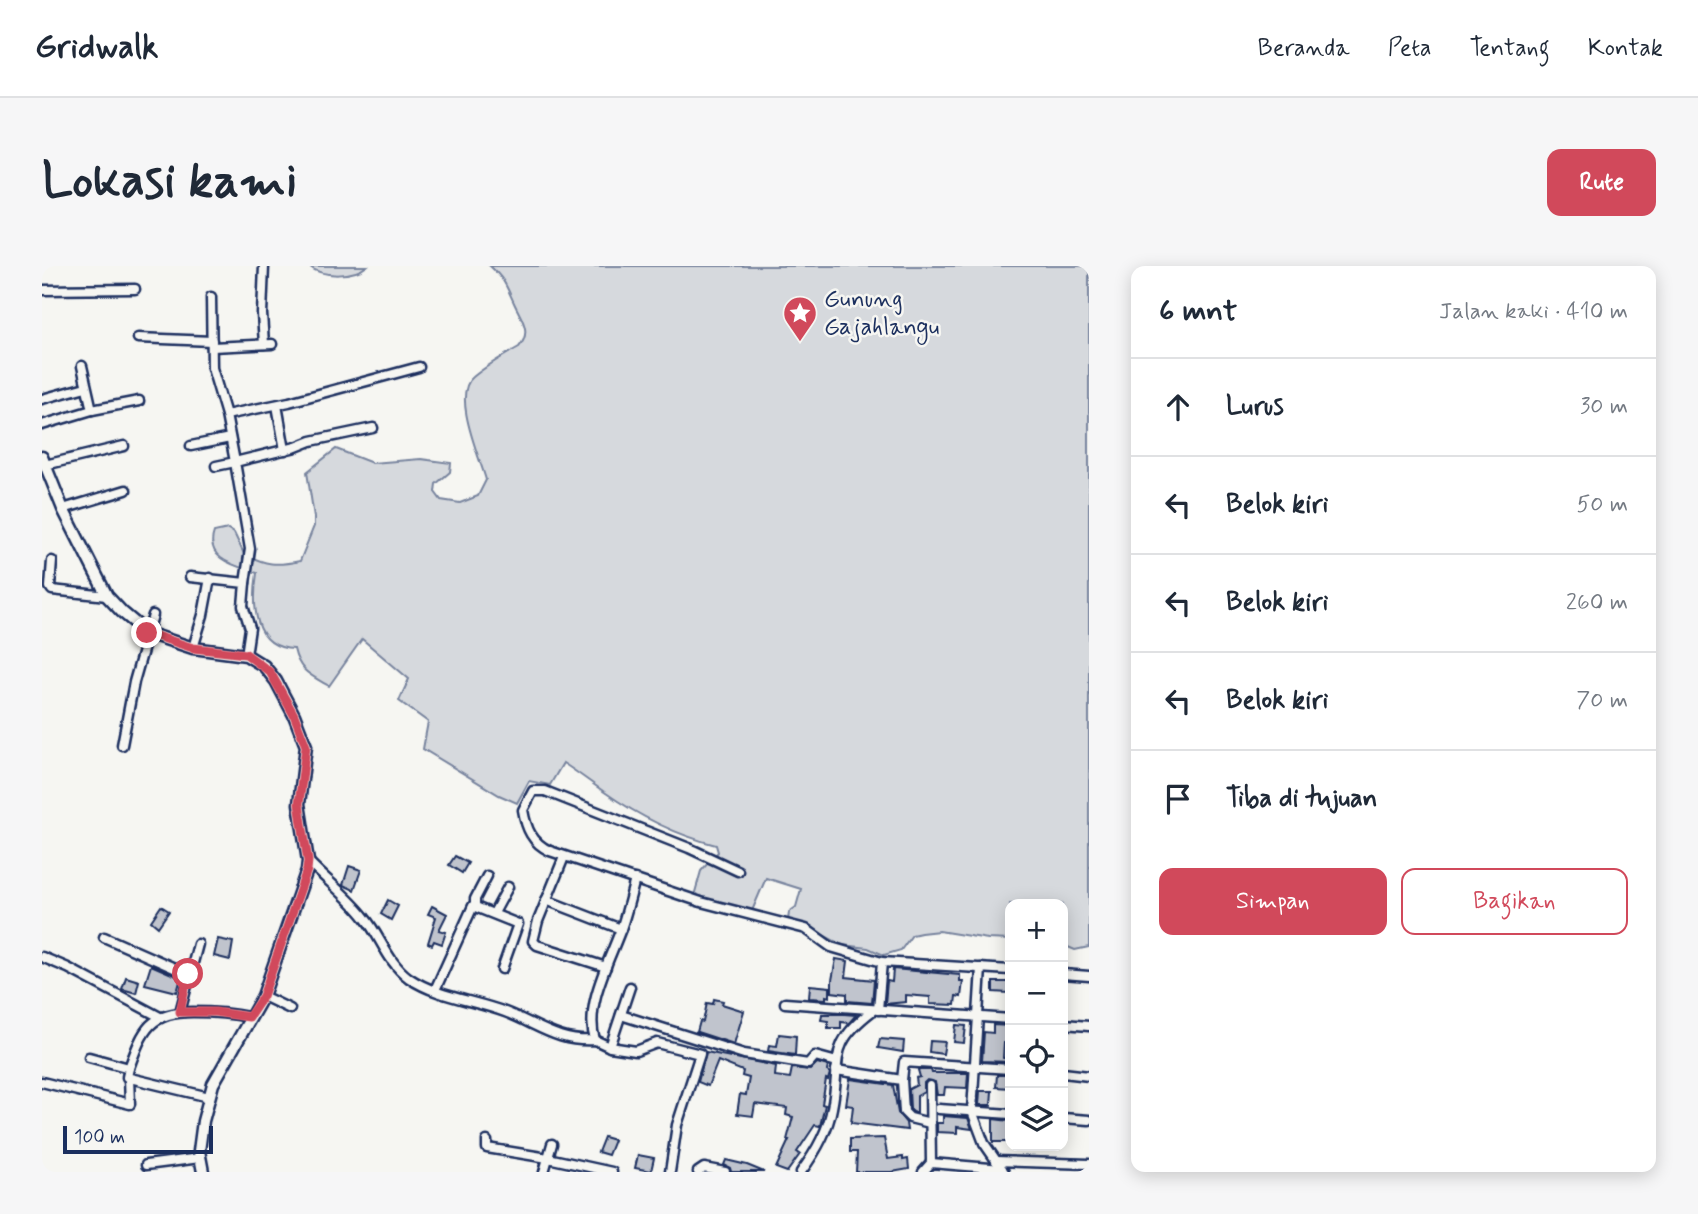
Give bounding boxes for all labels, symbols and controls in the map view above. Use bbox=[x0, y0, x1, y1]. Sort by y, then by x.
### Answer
text: Gridwalk bbox=[35, 26, 159, 70]
text: Beranda bbox=[1258, 33, 1350, 64]
text: Peta bbox=[1388, 33, 1431, 64]
text: Tentang bbox=[1469, 33, 1550, 64]
text: Kontak bbox=[1588, 33, 1663, 64]
button: Rute bbox=[1547, 149, 1656, 216]
text: Lokasi kami bbox=[42, 150, 297, 215]
place label: Gunung Gajahlangu bbox=[824, 284, 940, 345]
text: 6 mnt bbox=[1159, 292, 1237, 331]
place icon: Gunung Gajahlangu bbox=[781, 294, 819, 343]
text: Jalan kaki · 410 m bbox=[1439, 297, 1628, 327]
icon: ahead bbox=[1159, 388, 1197, 426]
text: Lurus bbox=[1226, 390, 1284, 424]
text: 30 m bbox=[1580, 392, 1628, 422]
icon: left bbox=[1159, 486, 1197, 524]
text: Belok kiri bbox=[1226, 488, 1328, 522]
text: 50 m bbox=[1577, 490, 1628, 520]
icon: left bbox=[1159, 584, 1197, 622]
text: Belok kiri bbox=[1226, 586, 1328, 620]
text: 260 m bbox=[1566, 588, 1628, 618]
route end bbox=[131, 617, 162, 648]
icon: left bbox=[1159, 682, 1197, 720]
text: Belok kiri bbox=[1226, 684, 1328, 718]
text: 70 m bbox=[1576, 686, 1628, 716]
icon: arrive bbox=[1159, 780, 1197, 818]
text: Tiba di tujuan bbox=[1226, 782, 1377, 816]
button: Simpan bbox=[1159, 868, 1387, 935]
button: Bagikan bbox=[1401, 868, 1628, 935]
map controls bbox=[1005, 899, 1068, 1151]
button: + bbox=[1005, 899, 1068, 962]
route start bbox=[172, 958, 203, 989]
button: − bbox=[1005, 962, 1068, 1025]
button: locate bbox=[1005, 1025, 1068, 1088]
button: layers bbox=[1005, 1088, 1068, 1151]
scale bar bbox=[63, 1123, 214, 1155]
text: 100 m bbox=[74, 1125, 125, 1150]

